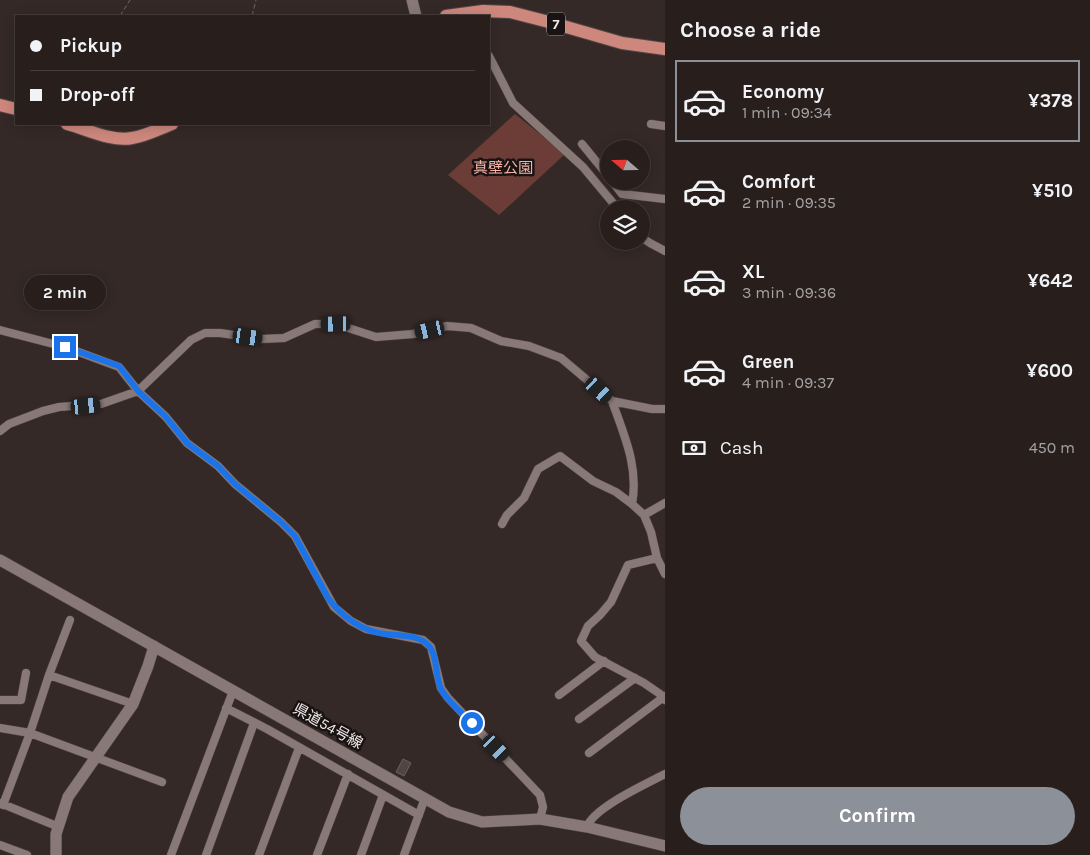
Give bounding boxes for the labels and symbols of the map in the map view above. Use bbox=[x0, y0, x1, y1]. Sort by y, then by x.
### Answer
road number: 7 bbox=[547, 12, 565, 36]
north arrow bbox=[600, 140, 650, 190]
park label: 真壁公園 bbox=[473, 159, 533, 177]
callout: 2 min bbox=[24, 274, 106, 310]
car bbox=[320, 316, 351, 332]
car bbox=[413, 319, 446, 341]
car bbox=[232, 327, 263, 347]
route end bbox=[54, 336, 76, 358]
car bbox=[582, 374, 615, 406]
car bbox=[70, 397, 101, 415]
street label: 県道54号線 bbox=[290, 699, 366, 753]
route start bbox=[461, 712, 483, 734]
car bbox=[480, 732, 511, 764]

